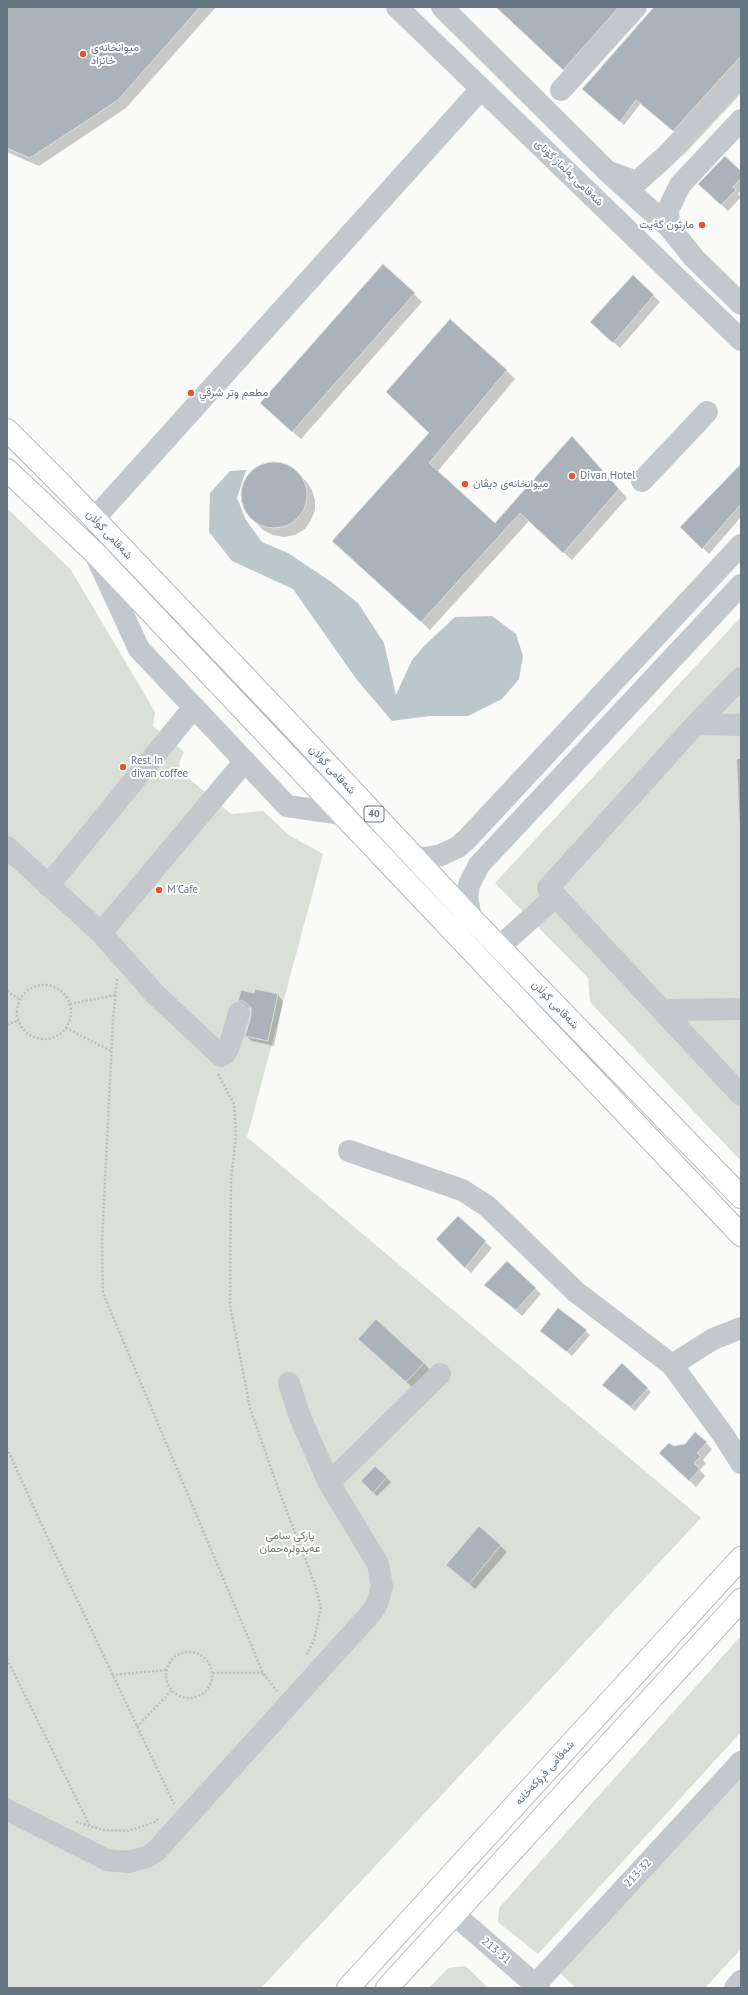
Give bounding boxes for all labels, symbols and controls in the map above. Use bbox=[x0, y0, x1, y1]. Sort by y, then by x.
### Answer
place label: میوانخانەی خانزاد bbox=[91, 41, 139, 67]
marker: میوانخانەی خانزاد bbox=[78, 49, 88, 59]
street label: شەقامی یەڵماز گۆنای bbox=[532, 137, 606, 209]
place label: مارثون گةيت bbox=[639, 218, 694, 232]
marker: مارثون گةيت bbox=[697, 220, 707, 230]
place label: مطعم وتر شرقي bbox=[199, 386, 268, 400]
marker: مطعم وتر شرقي bbox=[186, 388, 196, 398]
place label: Divan Hotel bbox=[580, 469, 636, 483]
marker: Divan Hotel bbox=[567, 471, 577, 481]
place label: میوانخانەی دیڤان bbox=[473, 477, 548, 491]
marker: میوانخانەی دیڤان bbox=[460, 479, 470, 489]
street label: شەقامی گوڵان bbox=[83, 508, 135, 562]
street label: شەقامی گوڵان bbox=[306, 743, 358, 797]
place label: Rest In divan coffee bbox=[131, 754, 188, 780]
marker: Rest In divan coffee bbox=[118, 762, 128, 772]
road number: 40 bbox=[364, 806, 384, 822]
place label: M'Cafe bbox=[167, 883, 198, 897]
marker: M'Cafe bbox=[154, 885, 164, 895]
street label: شەقامی گوڵان bbox=[529, 978, 581, 1032]
park label: پارکی سامی عەبدولڕەحمان bbox=[259, 1529, 321, 1555]
street label: شەقامی فڕۆکەخانە bbox=[513, 1738, 577, 1808]
street label: 213-32 bbox=[622, 1856, 654, 1890]
street label: 213-31 bbox=[479, 1935, 513, 1967]

